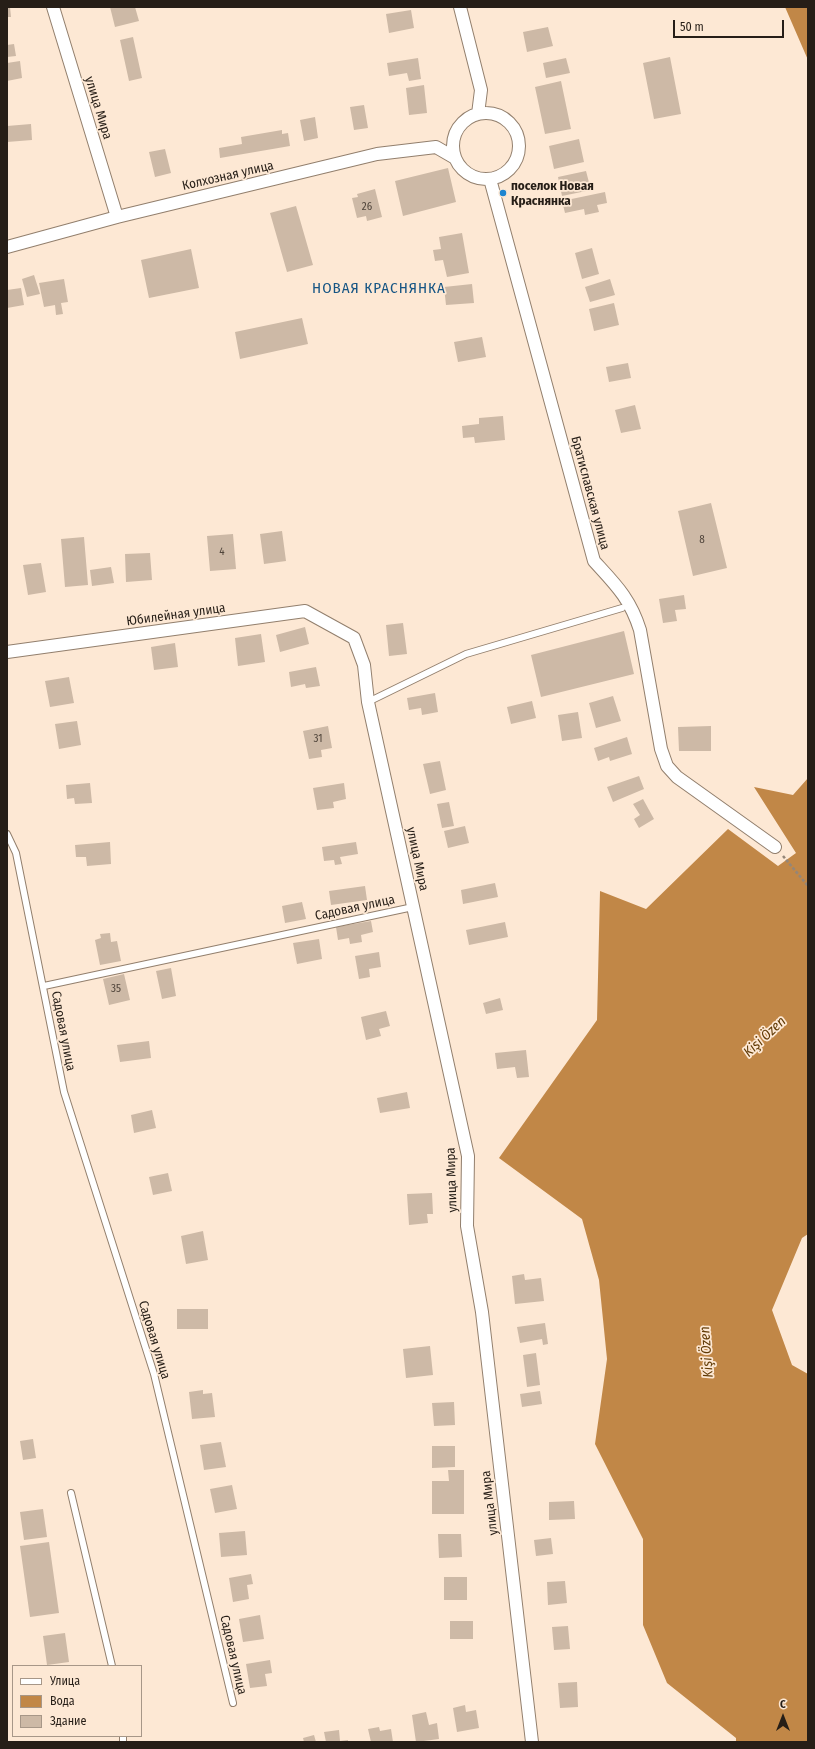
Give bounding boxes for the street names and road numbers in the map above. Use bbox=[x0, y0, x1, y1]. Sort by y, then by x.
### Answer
street label: улица Мира bbox=[81, 75, 115, 141]
street label: Колхозная улица bbox=[181, 158, 275, 194]
street label: Братиславская улица bbox=[567, 434, 613, 552]
street label: Юбилейная улица bbox=[126, 600, 226, 630]
street label: улица Мира bbox=[403, 826, 431, 892]
street label: Садовая улица bbox=[314, 892, 396, 924]
street label: Садовая улица bbox=[48, 990, 78, 1072]
street label: улица Мира bbox=[443, 1147, 461, 1213]
street label: Садовая улица bbox=[135, 1299, 173, 1381]
street label: улица Мира bbox=[478, 1470, 502, 1536]
street label: Садовая улица bbox=[216, 1614, 250, 1696]

